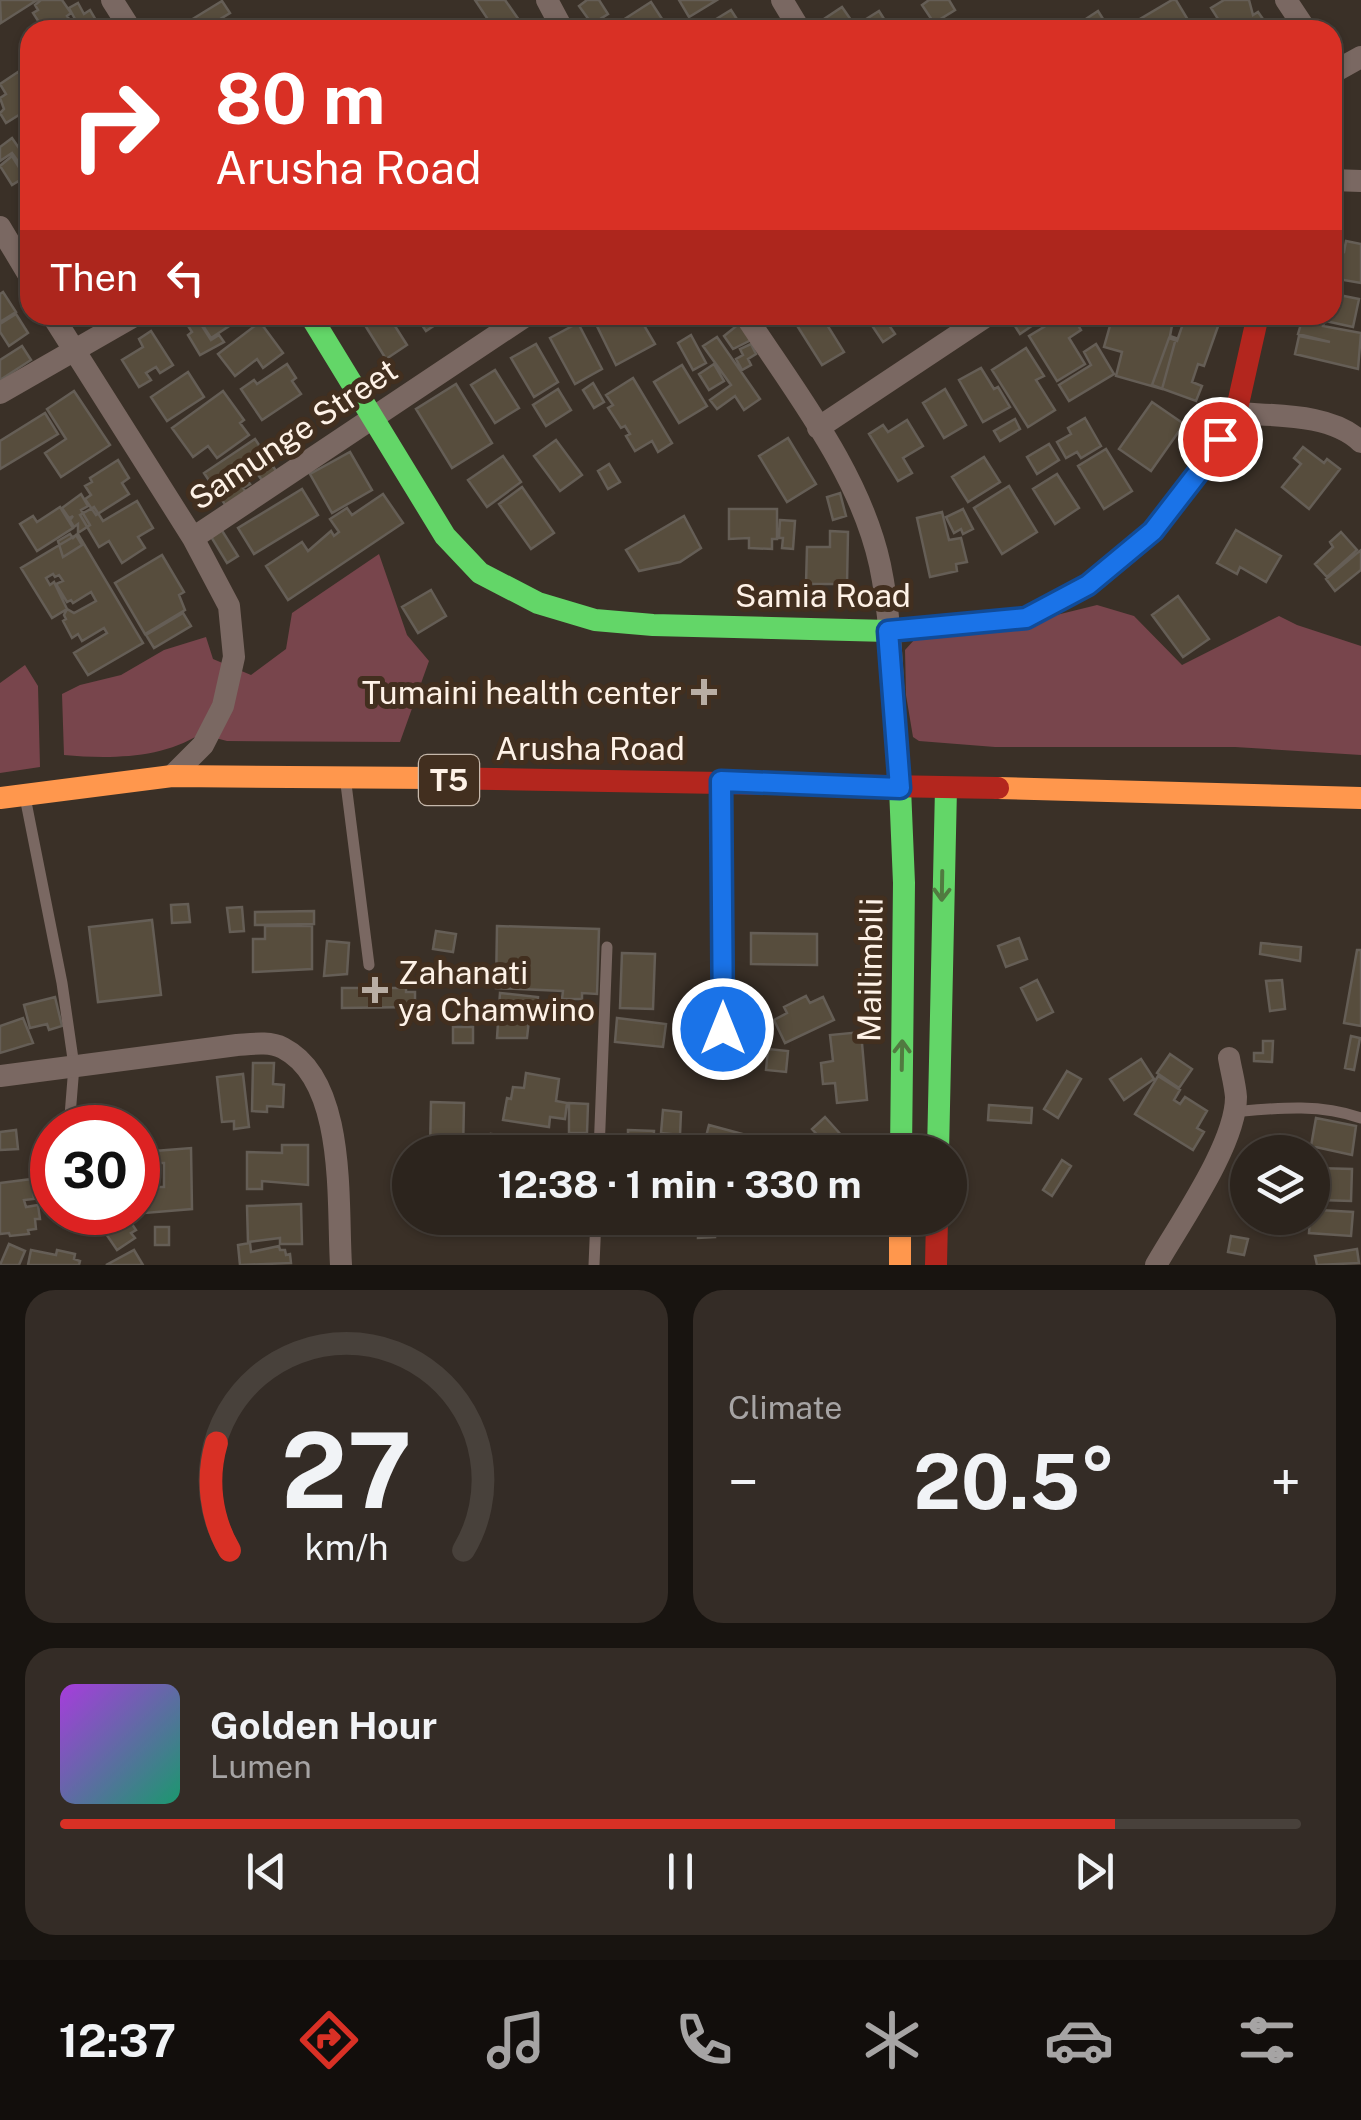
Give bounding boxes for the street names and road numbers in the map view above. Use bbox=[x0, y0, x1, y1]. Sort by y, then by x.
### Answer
street label: Samunge Street bbox=[182, 351, 404, 517]
street label: Samia Road bbox=[735, 577, 911, 614]
street label: Arusha Road bbox=[495, 730, 685, 767]
road number: T5 bbox=[419, 755, 479, 805]
street label: Mailimbili bbox=[850, 898, 890, 1042]

